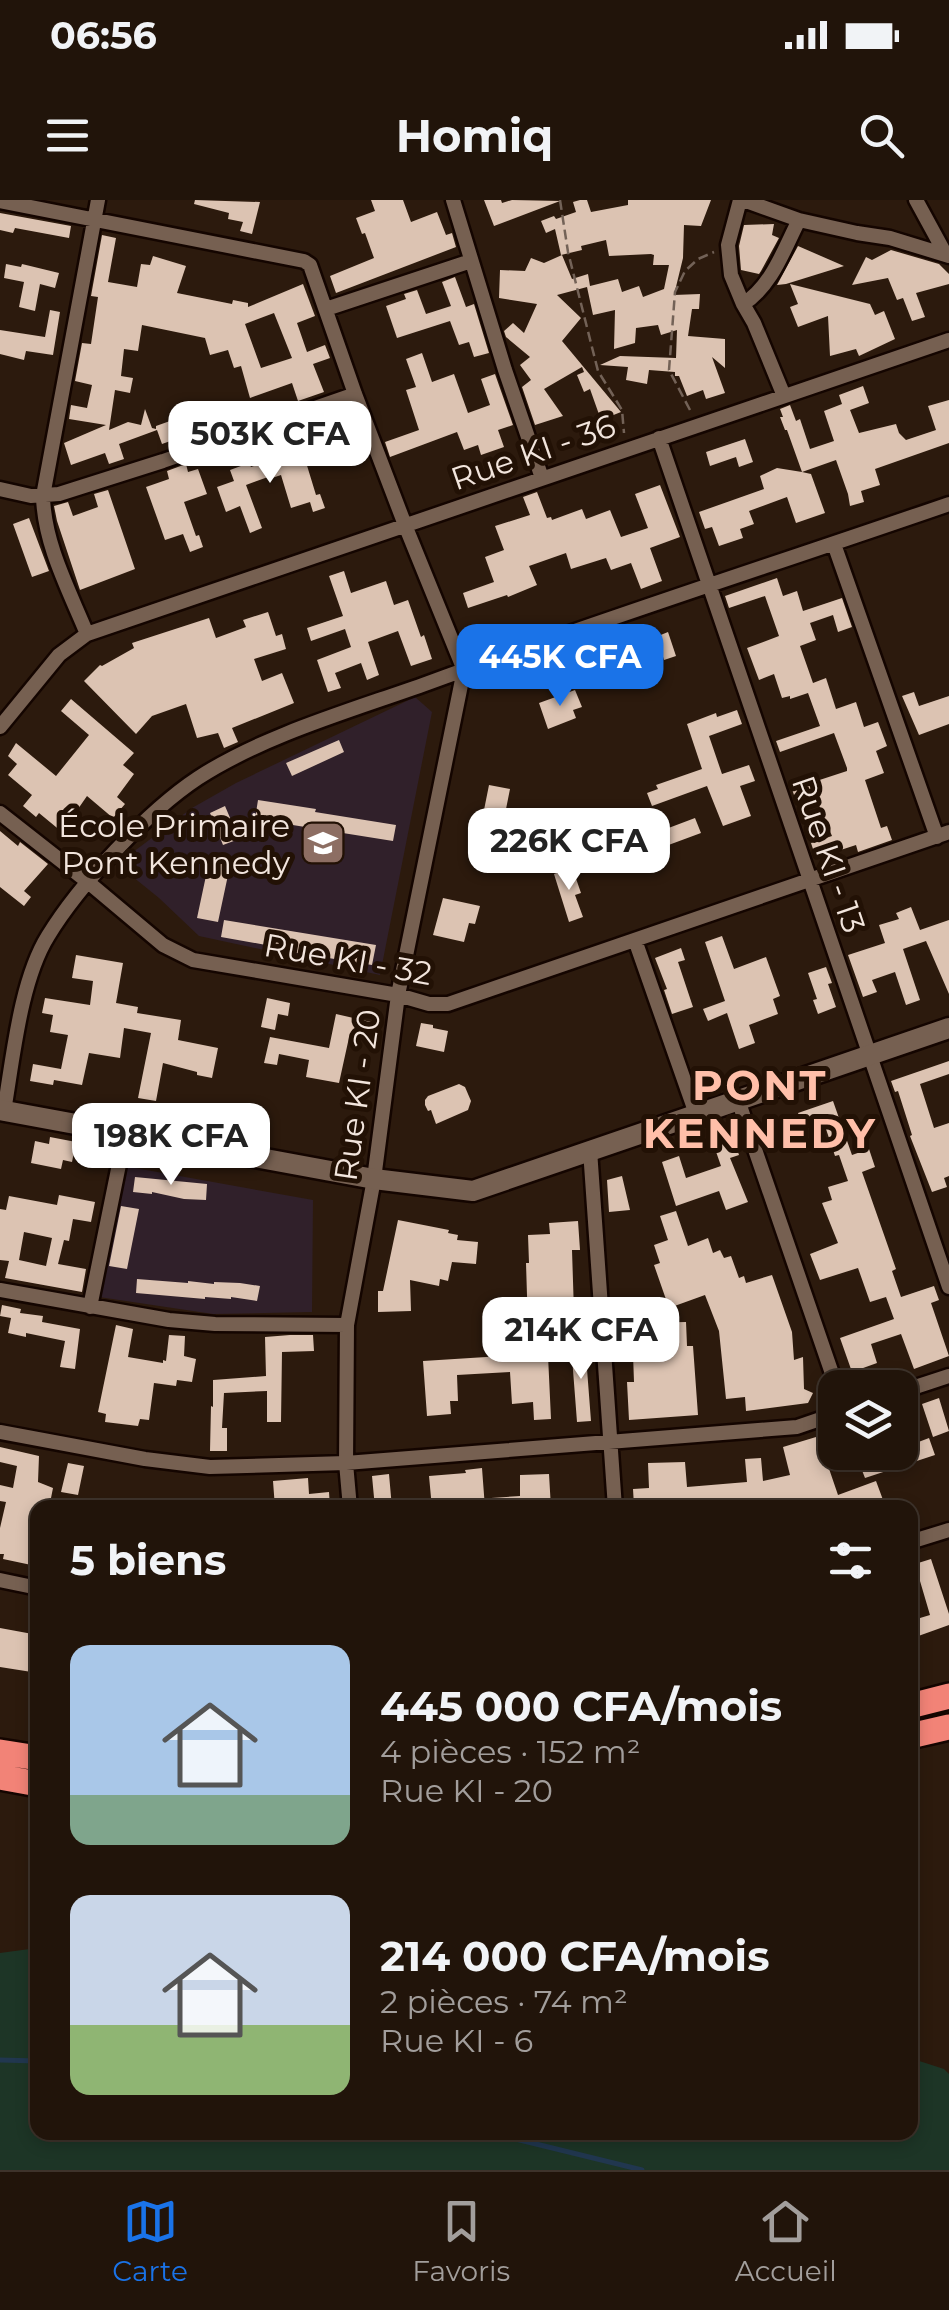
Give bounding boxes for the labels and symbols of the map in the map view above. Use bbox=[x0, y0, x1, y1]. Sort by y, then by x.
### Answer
pin: 503K CFA bbox=[167, 401, 373, 486]
street label: Rue KI - 36 bbox=[446, 406, 620, 498]
pin: 445K CFA bbox=[457, 624, 663, 709]
street label: Rue KI - 13 bbox=[784, 770, 874, 938]
place label: École Primaire Pont Kennedy bbox=[58, 806, 291, 882]
pin: 226K CFA bbox=[466, 808, 672, 893]
school or university icon: École Primaire Pont Kennedy bbox=[300, 820, 346, 866]
street label: Rue KI - 32 bbox=[261, 925, 435, 993]
street label: Rue KI - 20 bbox=[326, 1007, 388, 1183]
district label: PONT KENNEDY bbox=[643, 1059, 877, 1159]
pin: 198K CFA bbox=[68, 1103, 274, 1188]
pin: 214K CFA bbox=[478, 1297, 684, 1382]

